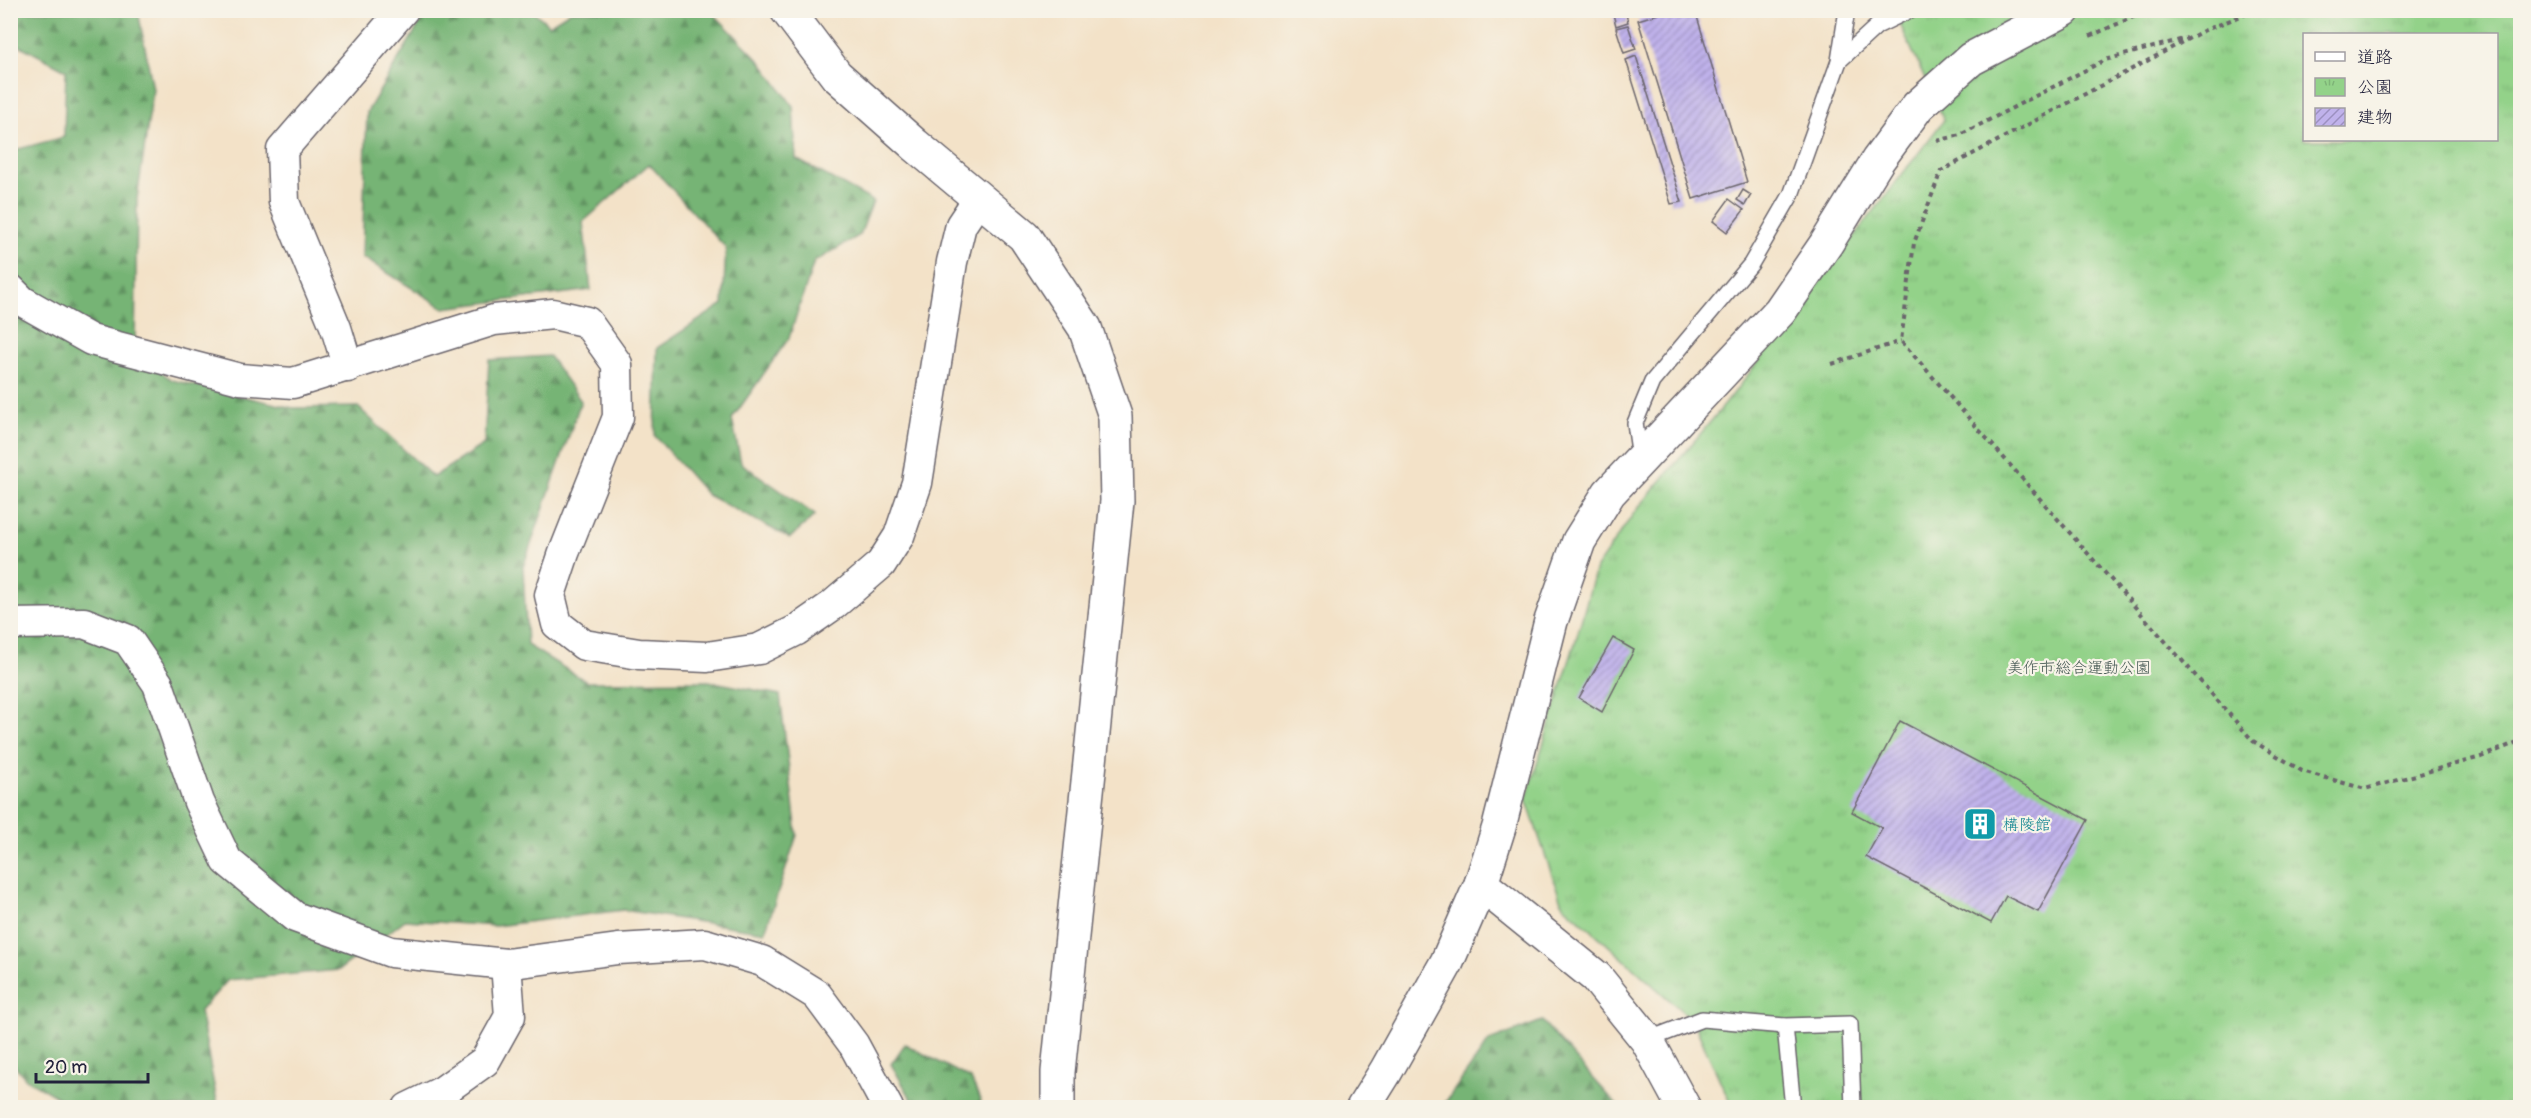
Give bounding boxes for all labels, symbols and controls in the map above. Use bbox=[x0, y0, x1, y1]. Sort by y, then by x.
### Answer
legend bbox=[2303, 33, 2498, 141]
text: 道路 bbox=[2357, 46, 2393, 69]
text: 公園 bbox=[2357, 76, 2393, 99]
text: 建物 bbox=[2357, 106, 2393, 129]
park label: 美作市総合運動公園 bbox=[2007, 658, 2151, 678]
building icon: 構陵館 bbox=[1962, 806, 1998, 842]
place label: 構陵館 bbox=[2003, 815, 2051, 835]
scale bar bbox=[36, 1046, 148, 1084]
text: 20 m bbox=[45, 1056, 87, 1079]

